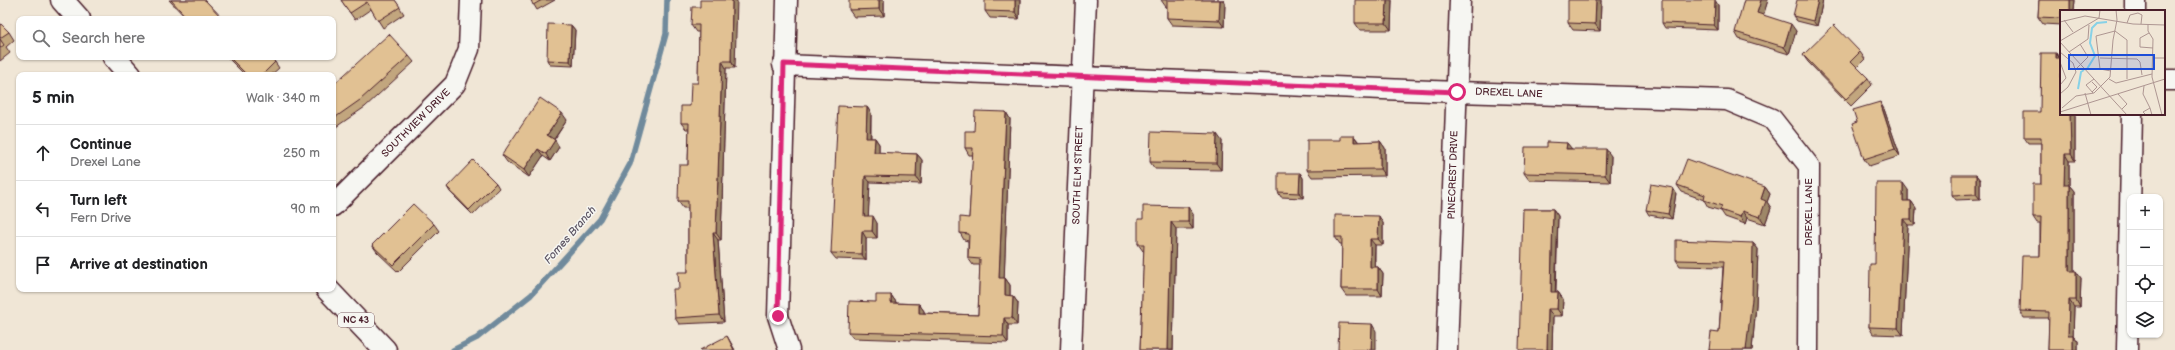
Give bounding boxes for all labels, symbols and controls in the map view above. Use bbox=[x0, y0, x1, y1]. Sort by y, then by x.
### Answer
inset map bbox=[2060, 10, 2165, 115]
search box bbox=[16, 16, 336, 60]
icon: search bbox=[30, 27, 52, 49]
text: Search here bbox=[62, 29, 145, 48]
route start bbox=[1448, 83, 1466, 101]
street label: SOUTHVIEW DRIVE bbox=[379, 86, 453, 160]
street label: DREXEL LANE bbox=[1475, 86, 1543, 100]
text: 5 min bbox=[32, 88, 75, 108]
text: Walk · 340 m bbox=[246, 90, 320, 106]
street label: SOUTH ELM STREET bbox=[1070, 125, 1086, 225]
street label: PINECREST DRIVE bbox=[1445, 130, 1461, 220]
text: Continue bbox=[70, 135, 132, 154]
icon: ahead bbox=[32, 142, 54, 164]
text: 250 m bbox=[283, 145, 320, 161]
text: Drexel Lane bbox=[70, 154, 141, 170]
street label: DREXEL LANE bbox=[1803, 178, 1815, 246]
text: Turn left bbox=[70, 191, 127, 210]
map controls bbox=[2127, 194, 2163, 338]
button: + bbox=[2127, 194, 2163, 230]
icon: left bbox=[32, 198, 54, 220]
text: 90 m bbox=[291, 201, 320, 217]
water label: Fomes Branch bbox=[541, 203, 599, 267]
text: Fern Drive bbox=[70, 210, 131, 226]
button: − bbox=[2127, 230, 2163, 266]
icon: arrive bbox=[32, 254, 54, 276]
text: Arrive at destination bbox=[70, 255, 208, 274]
button: locate bbox=[2127, 266, 2163, 302]
button: layers bbox=[2127, 302, 2163, 338]
route end bbox=[769, 307, 787, 325]
road number: NC 43 bbox=[338, 313, 374, 327]

